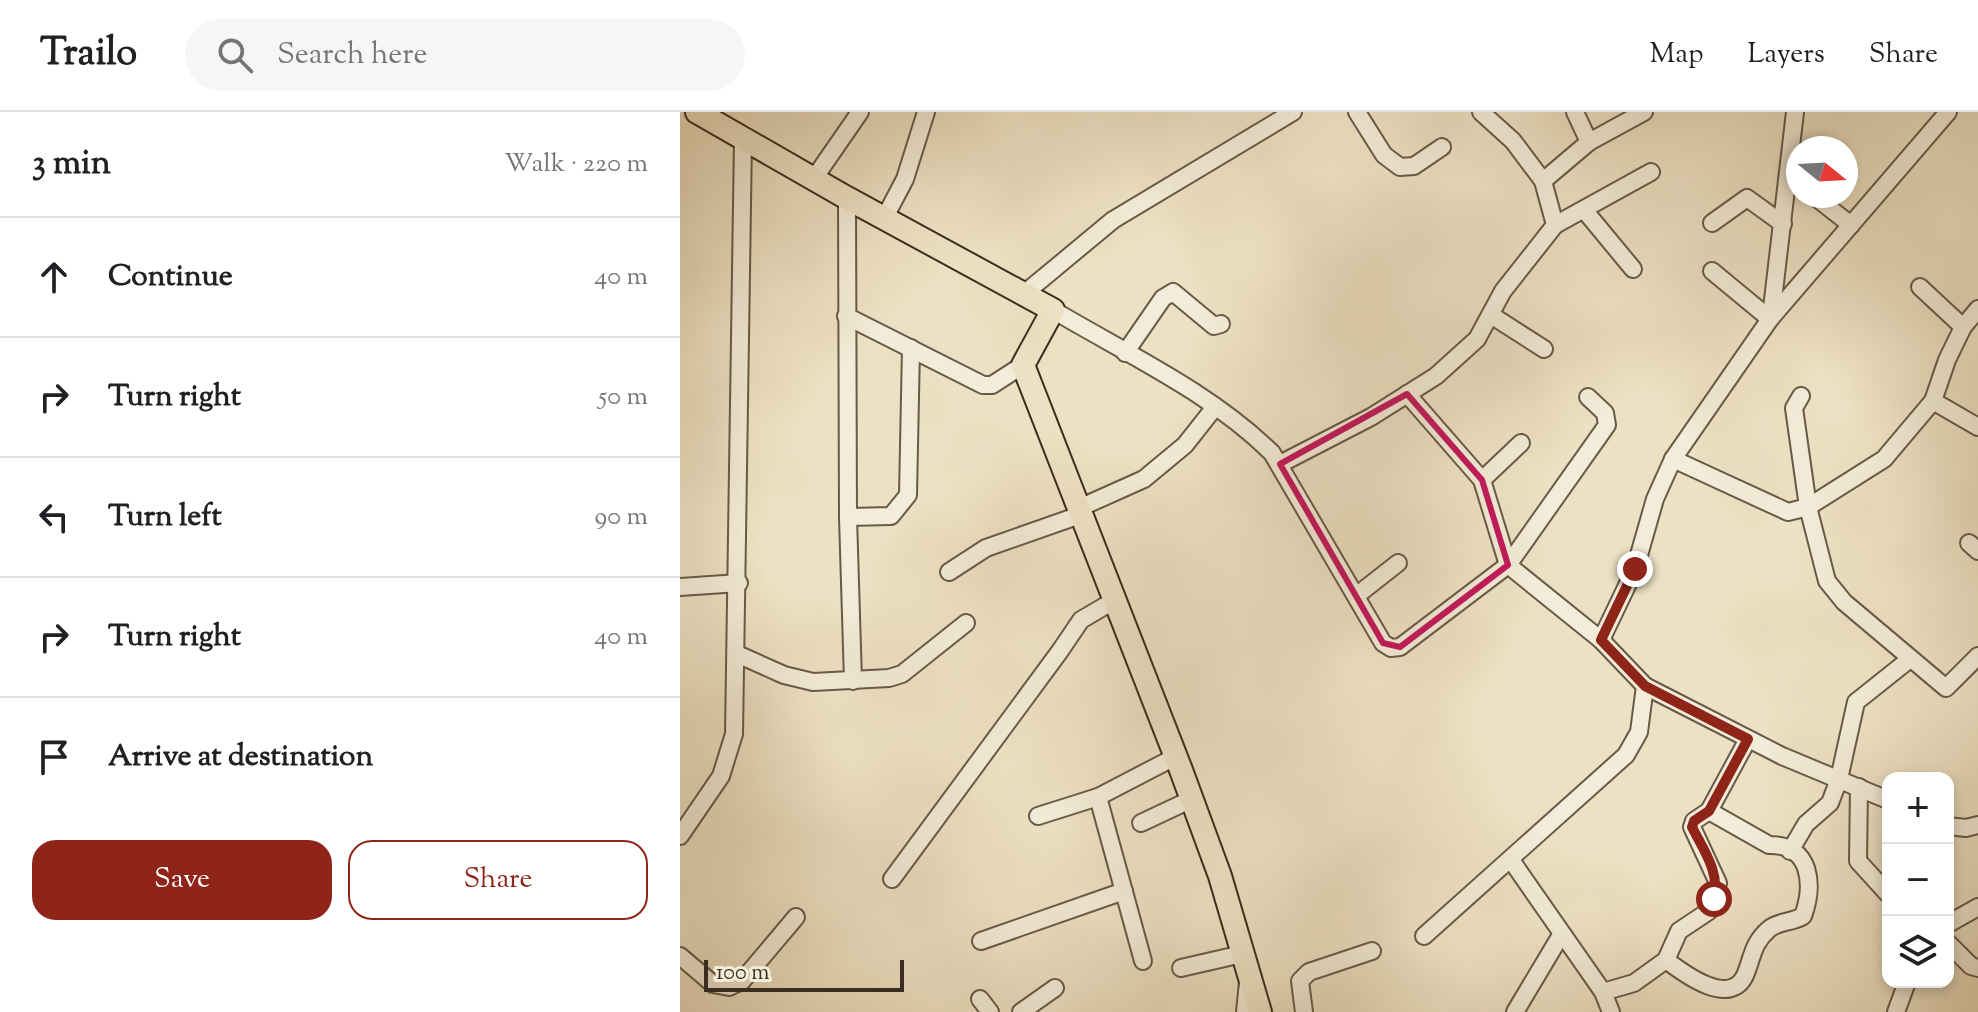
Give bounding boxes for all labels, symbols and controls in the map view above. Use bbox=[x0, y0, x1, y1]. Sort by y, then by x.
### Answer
search box bbox=[185, 19, 745, 91]
text: Trailo bbox=[40, 28, 137, 82]
icon: search bbox=[213, 33, 257, 77]
text: Search here bbox=[277, 34, 427, 77]
text: Map bbox=[1650, 35, 1703, 75]
text: Layers bbox=[1747, 35, 1825, 75]
text: Share bbox=[1869, 35, 1938, 75]
north arrow bbox=[1786, 136, 1858, 208]
text: 3 min bbox=[32, 140, 111, 189]
text: Walk · 220 m bbox=[504, 146, 648, 183]
icon: ahead bbox=[32, 255, 76, 299]
text: Continue bbox=[108, 256, 233, 299]
text: 40 m bbox=[594, 259, 648, 296]
icon: right bbox=[32, 375, 76, 419]
text: Turn right bbox=[108, 376, 241, 419]
text: 50 m bbox=[598, 379, 648, 416]
icon: left bbox=[32, 495, 76, 539]
text: Turn left bbox=[108, 496, 222, 539]
text: 90 m bbox=[595, 499, 648, 536]
route end bbox=[1617, 551, 1653, 587]
icon: right bbox=[32, 615, 76, 659]
text: Turn right bbox=[108, 616, 241, 659]
text: 40 m bbox=[594, 619, 648, 656]
icon: arrive bbox=[32, 735, 76, 779]
text: Arrive at destination bbox=[108, 736, 373, 779]
map controls bbox=[1882, 772, 1954, 988]
button: + bbox=[1882, 772, 1954, 844]
button: Save bbox=[32, 840, 332, 920]
button: Share bbox=[348, 840, 648, 920]
button: − bbox=[1882, 844, 1954, 916]
route start bbox=[1696, 881, 1732, 917]
button: layers bbox=[1882, 916, 1954, 988]
scale bar bbox=[704, 956, 904, 992]
text: 100 m bbox=[716, 958, 769, 990]

